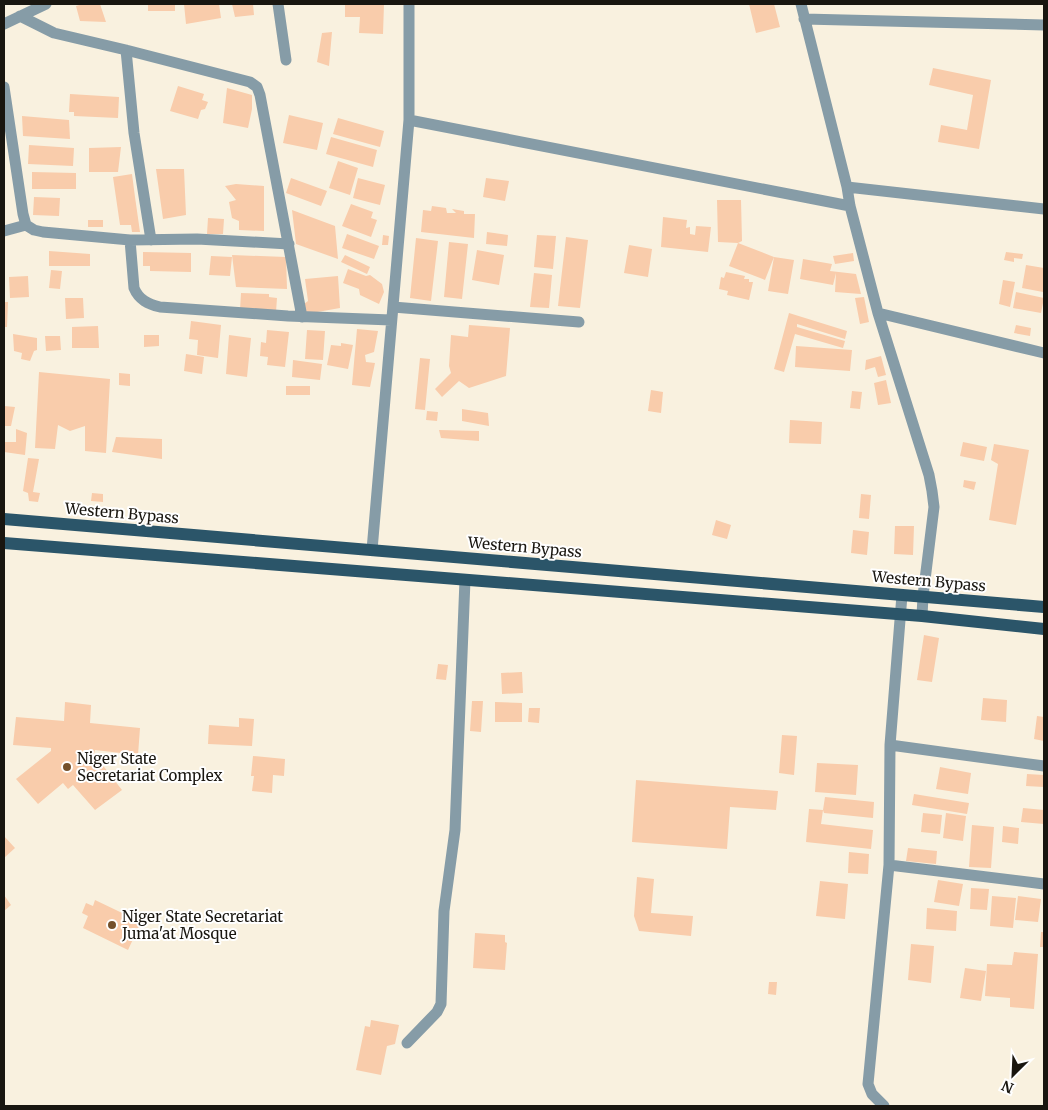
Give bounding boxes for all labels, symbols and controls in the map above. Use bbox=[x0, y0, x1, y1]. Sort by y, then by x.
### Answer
street label: Western Bypass bbox=[63, 498, 180, 527]
street label: Western Bypass bbox=[466, 532, 583, 561]
street label: Western Bypass bbox=[870, 566, 987, 595]
place label: Niger State Secretariat Complex bbox=[77, 749, 222, 785]
marker: Niger State Secretariat Complex bbox=[61, 761, 73, 773]
place label: Niger State Secretariat Juma'at Mosque bbox=[121, 907, 283, 943]
marker: Niger State Secretariat Juma'at Mosque bbox=[106, 919, 118, 931]
north arrow bbox=[988, 1050, 1038, 1100]
text: N bbox=[999, 1076, 1016, 1097]

